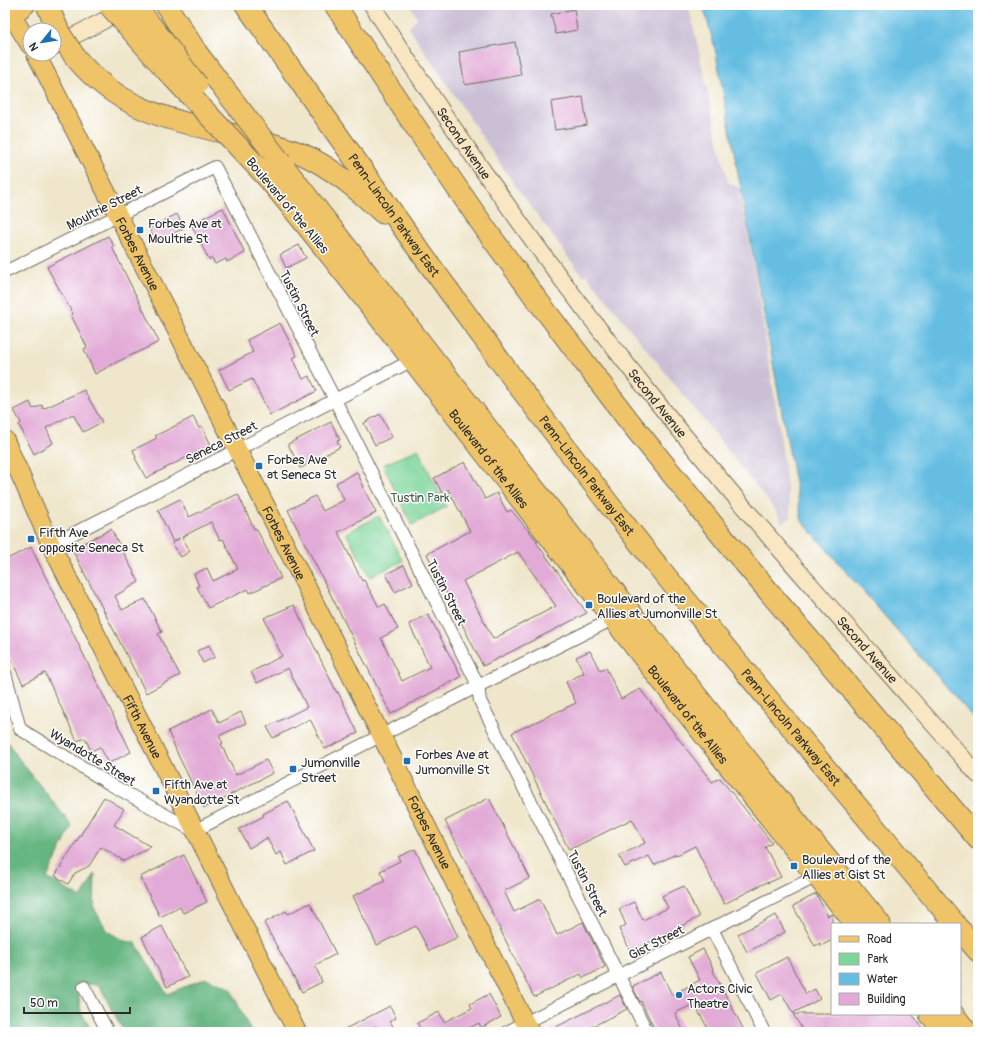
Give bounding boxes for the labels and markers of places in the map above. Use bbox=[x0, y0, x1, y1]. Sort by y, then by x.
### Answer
place label: Forbes Ave at Moultrie St bbox=[148, 216, 223, 247]
marker: Forbes Ave at Moultrie St bbox=[135, 225, 145, 235]
place label: Forbes Ave at Seneca St bbox=[267, 452, 337, 483]
marker: Forbes Ave at Seneca St bbox=[254, 461, 264, 471]
place label: Fifth Ave opposite Seneca St bbox=[39, 525, 145, 556]
marker: Fifth Ave opposite Seneca St bbox=[26, 534, 36, 544]
place label: Boulevard of the Allies at Jumonville St bbox=[597, 591, 718, 622]
marker: Boulevard of the Allies at Jumonville St bbox=[584, 600, 594, 610]
place label: Forbes Ave at Jumonville St bbox=[415, 747, 490, 778]
place label: Jumonville Street bbox=[301, 755, 360, 786]
marker: Forbes Ave at Jumonville St bbox=[402, 756, 412, 766]
marker: Jumonville Street bbox=[288, 764, 298, 774]
place label: Fifth Ave at Wyandotte St bbox=[164, 777, 240, 808]
marker: Fifth Ave at Wyandotte St bbox=[151, 786, 161, 796]
place label: Boulevard of the Allies at Gist St bbox=[802, 852, 891, 883]
marker: Boulevard of the Allies at Gist St bbox=[789, 861, 799, 871]
place label: Actors Civic Theatre bbox=[687, 981, 753, 1012]
marker: Actors Civic Theatre bbox=[674, 990, 684, 1000]

